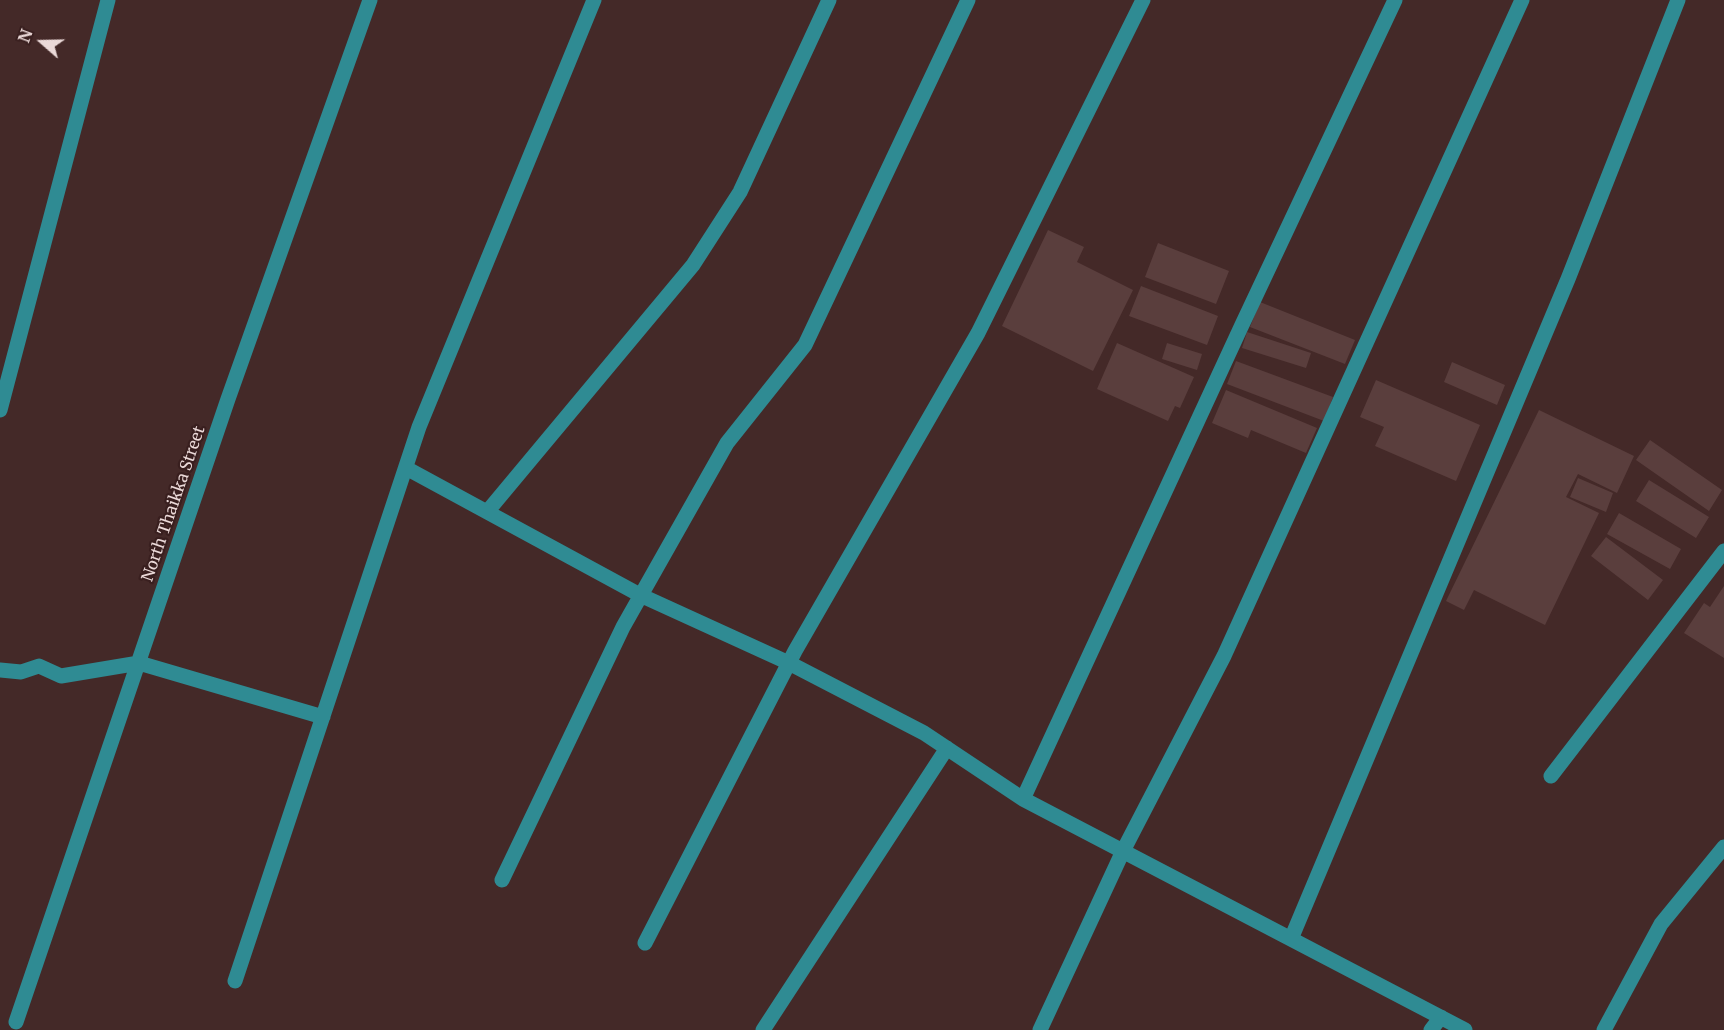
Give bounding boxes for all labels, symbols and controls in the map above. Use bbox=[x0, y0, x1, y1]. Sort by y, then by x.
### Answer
north arrow bbox=[12, 12, 72, 72]
text: N bbox=[14, 26, 37, 45]
street label: North Thaikka Street bbox=[138, 424, 210, 584]

